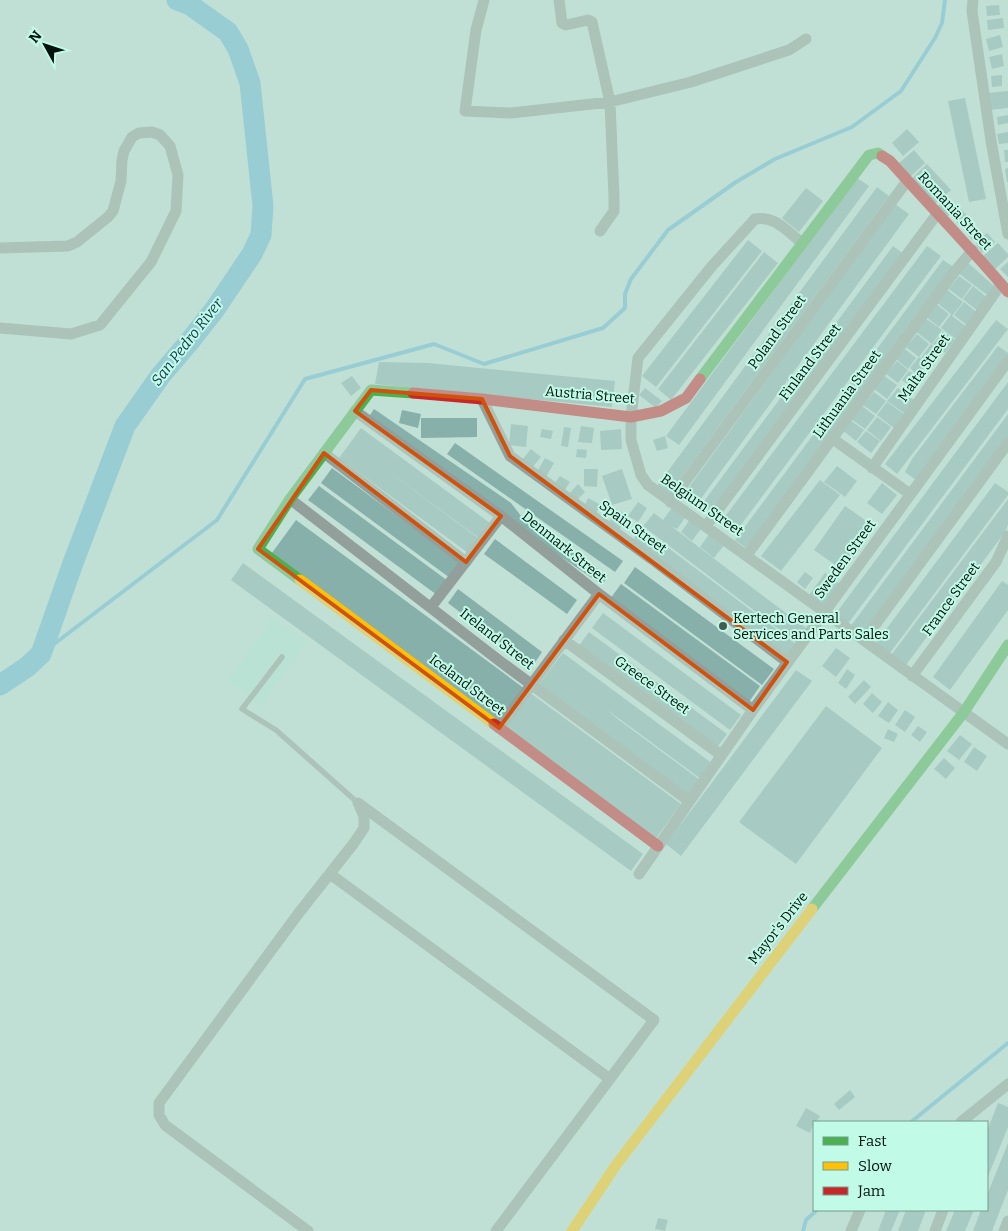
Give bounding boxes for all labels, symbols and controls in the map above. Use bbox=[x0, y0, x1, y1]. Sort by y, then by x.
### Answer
north arrow bbox=[20, 20, 70, 70]
text: N bbox=[25, 27, 46, 47]
street label: Romania Street bbox=[914, 168, 996, 254]
street label: Poland Street bbox=[745, 292, 809, 372]
water label: San Pedro River bbox=[147, 294, 227, 389]
street label: Finland Street bbox=[776, 320, 844, 404]
street label: Malta Street bbox=[894, 331, 954, 405]
street label: Lithuania Street bbox=[809, 347, 885, 441]
street label: Austria Street bbox=[544, 383, 636, 407]
street label: Belgium Street bbox=[658, 470, 746, 540]
street label: Spain Street bbox=[596, 497, 670, 557]
street label: Denmark Street bbox=[518, 508, 610, 586]
street label: Sweden Street bbox=[811, 516, 879, 602]
street label: France Street bbox=[919, 559, 983, 639]
street label: Ireland Street bbox=[457, 605, 537, 673]
place label: Kertech General Services and Parts Sales bbox=[733, 610, 889, 643]
marker: Kertech General Services and Parts Sales bbox=[717, 620, 729, 632]
street label: Iceland Street bbox=[426, 651, 508, 719]
street label: Greece Street bbox=[611, 652, 693, 718]
street label: Mayor's Drive bbox=[744, 888, 812, 968]
legend bbox=[813, 1121, 988, 1211]
text: Fast bbox=[858, 1132, 887, 1150]
text: Slow bbox=[858, 1157, 893, 1175]
text: Jam bbox=[857, 1182, 886, 1200]

